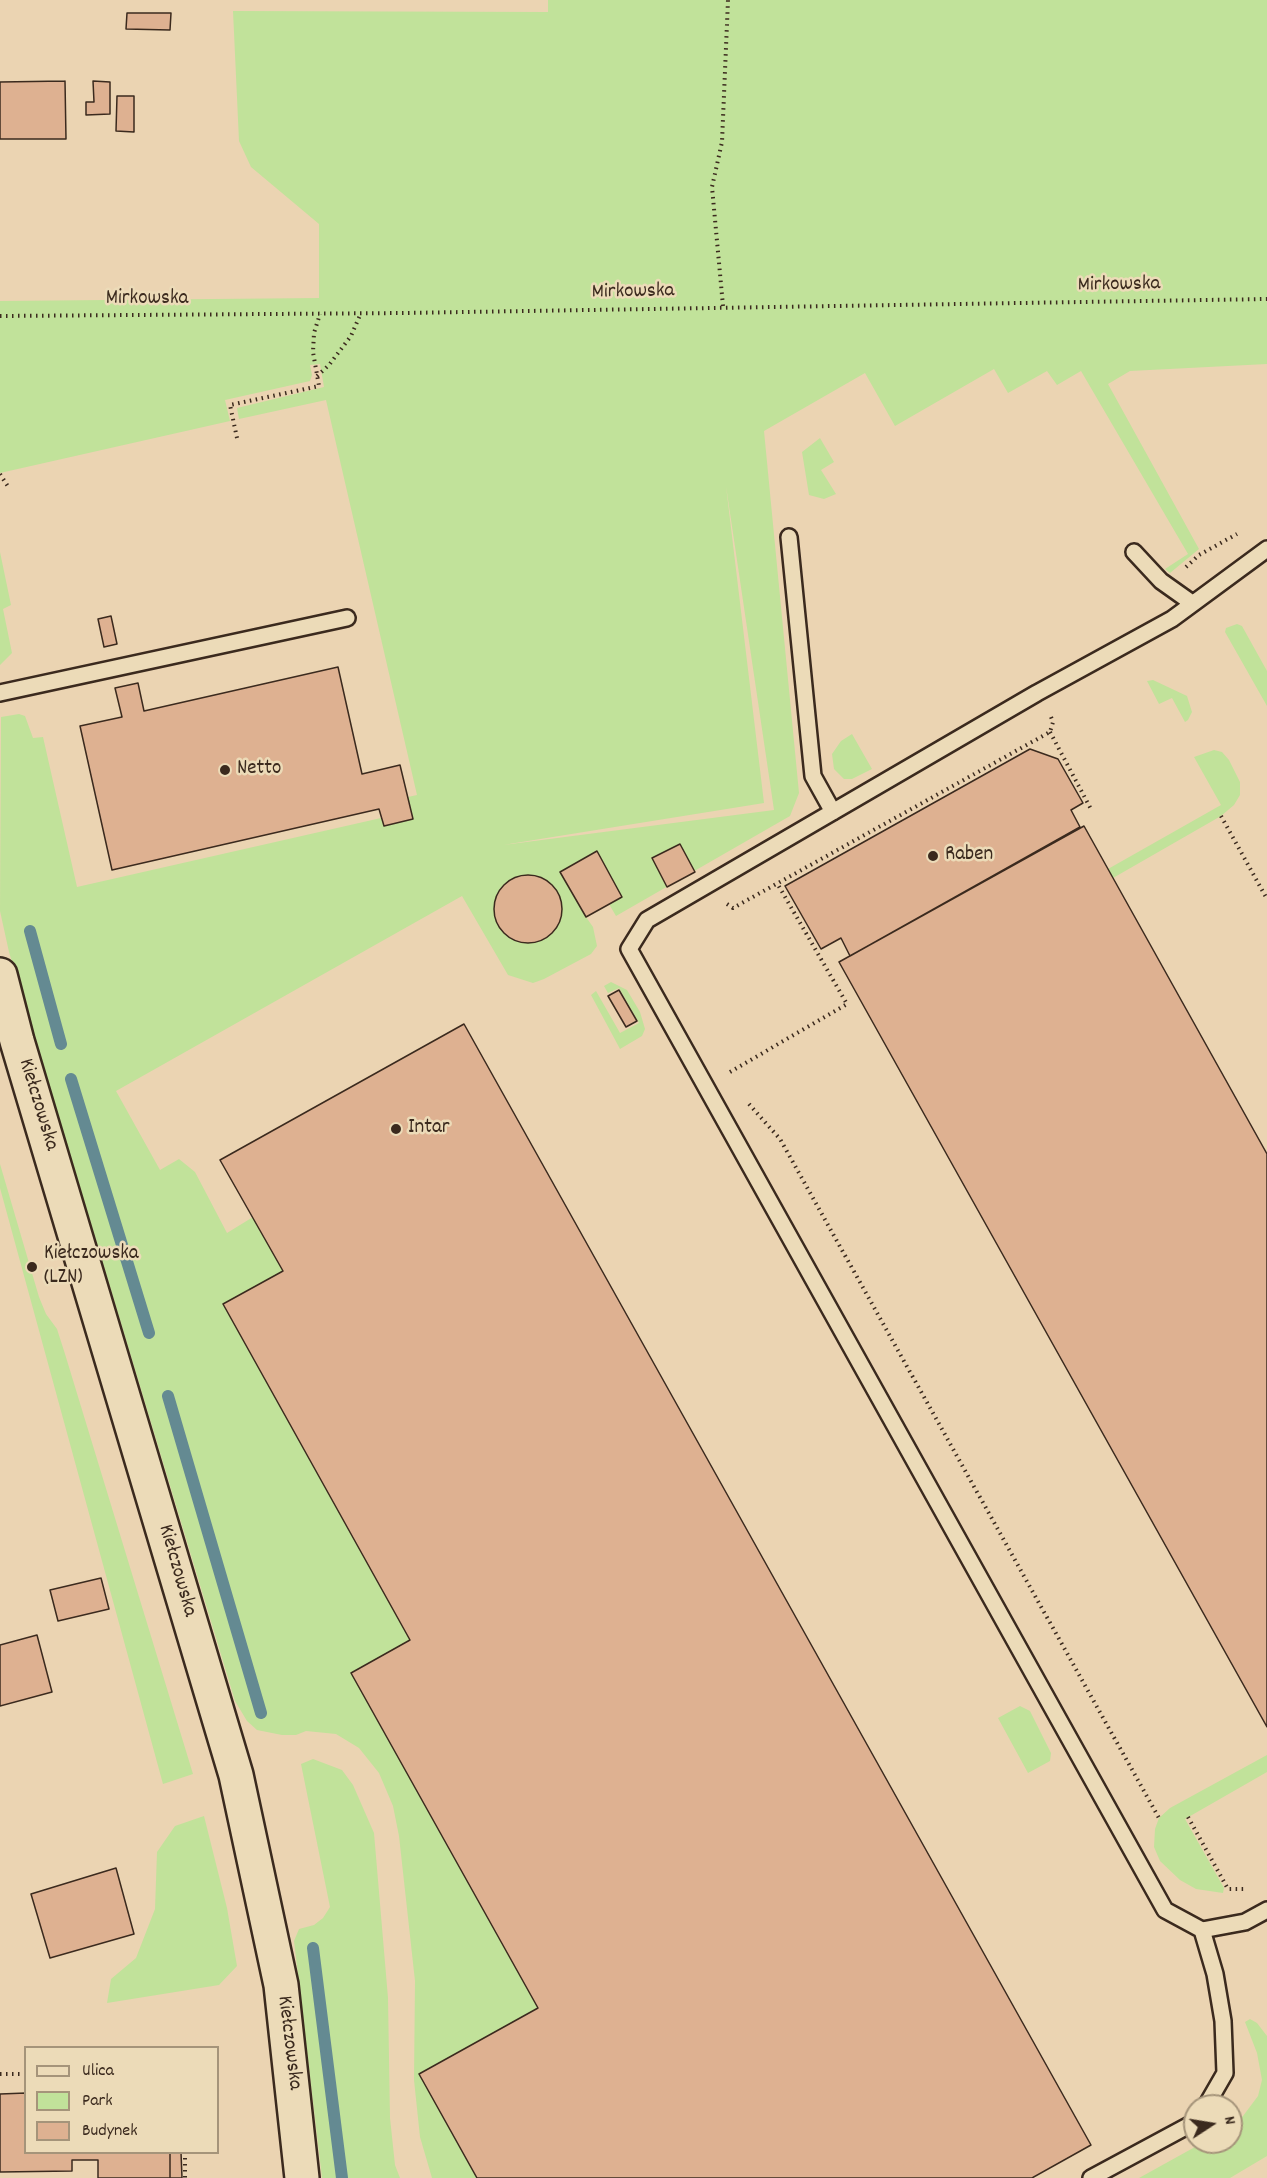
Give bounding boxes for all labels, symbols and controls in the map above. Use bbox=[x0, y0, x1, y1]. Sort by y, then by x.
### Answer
street label: Mirkowska bbox=[1077, 273, 1161, 299]
street label: Mirkowska bbox=[591, 280, 675, 306]
street label: Mirkowska bbox=[106, 287, 188, 313]
place label: Netto bbox=[237, 757, 281, 783]
marker: Netto bbox=[218, 763, 232, 777]
place label: Raben bbox=[945, 843, 993, 869]
marker: Raben bbox=[926, 849, 940, 863]
street label: Kiełczowska bbox=[11, 1056, 63, 1154]
place label: Intar bbox=[408, 1116, 450, 1142]
marker: Intar bbox=[389, 1122, 403, 1136]
place label: Kiełczowska (LZN) bbox=[44, 1242, 139, 1292]
marker: Kiełczowska (LZN) bbox=[25, 1260, 39, 1274]
street label: Kiełczowska bbox=[151, 1522, 201, 1620]
street label: Kiełczowska bbox=[270, 1994, 306, 2092]
legend bbox=[24, 2046, 219, 2154]
text: Ulica bbox=[82, 2059, 114, 2084]
text: Park bbox=[82, 2089, 113, 2114]
north arrow bbox=[1183, 2094, 1243, 2154]
text: N bbox=[1217, 2114, 1241, 2127]
text: Budynek bbox=[82, 2119, 138, 2144]

